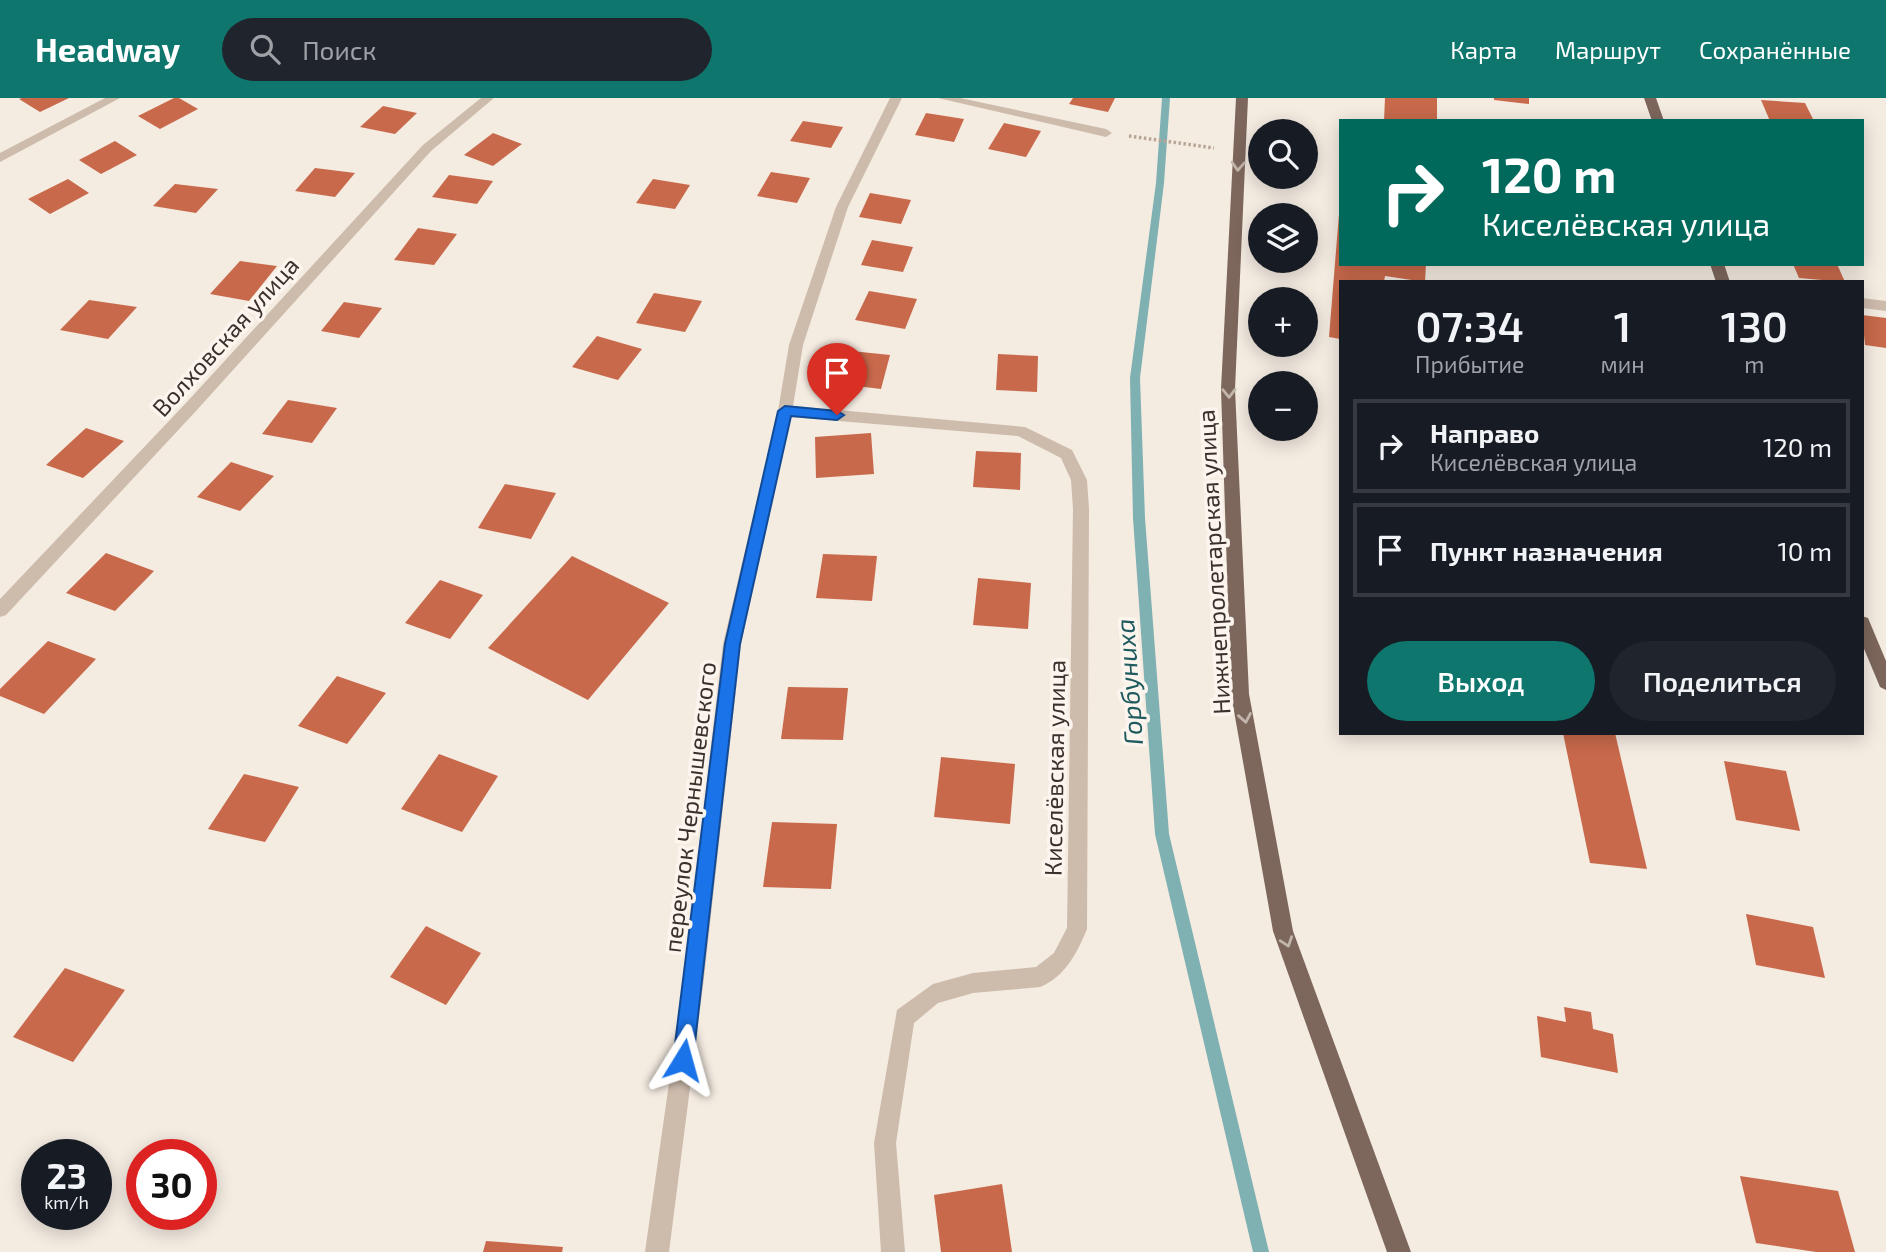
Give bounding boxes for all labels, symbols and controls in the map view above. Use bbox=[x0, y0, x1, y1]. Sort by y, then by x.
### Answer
search box bbox=[222, 18, 712, 81]
text: Headway bbox=[35, 29, 180, 69]
icon: search bbox=[246, 30, 284, 68]
text: Поиск bbox=[302, 34, 376, 65]
text: Карта bbox=[1450, 35, 1517, 64]
text: Маршрут bbox=[1555, 35, 1661, 64]
text: Сохранённые bbox=[1699, 35, 1851, 64]
map controls bbox=[1248, 119, 1318, 441]
button: search bbox=[1248, 119, 1318, 189]
text: 120 m bbox=[1482, 144, 1616, 203]
icon: right bbox=[1367, 147, 1458, 238]
one-way arrow bbox=[1231, 161, 1246, 172]
button: layers bbox=[1248, 203, 1318, 273]
text: Киселёвская улица bbox=[1482, 204, 1770, 242]
street label: Волховская улица bbox=[146, 250, 305, 422]
button: + bbox=[1248, 287, 1318, 357]
text: 07:34 bbox=[1416, 300, 1524, 350]
text: 1 bbox=[1614, 300, 1631, 350]
text: 130 bbox=[1721, 300, 1788, 350]
pin bbox=[807, 343, 867, 415]
text: Прибытие bbox=[1415, 350, 1524, 378]
text: мин bbox=[1601, 350, 1645, 378]
text: m bbox=[1744, 350, 1764, 378]
icon: arrive bbox=[818, 354, 856, 392]
button: − bbox=[1248, 371, 1318, 441]
one-way arrow bbox=[1221, 388, 1236, 399]
street label: Нижнепролетарская улица bbox=[1191, 409, 1236, 715]
text: Направо bbox=[1430, 417, 1539, 448]
icon: right bbox=[1371, 427, 1409, 465]
text: 120 m bbox=[1763, 431, 1832, 462]
text: Киселёвская улица bbox=[1430, 448, 1637, 476]
icon: arrive bbox=[1371, 531, 1409, 569]
text: Пункт назначения bbox=[1430, 535, 1663, 566]
text: 10 m bbox=[1777, 535, 1832, 566]
water label: Горбуниха bbox=[1108, 618, 1148, 746]
button: Выход bbox=[1367, 641, 1595, 721]
button: Поделиться bbox=[1609, 641, 1836, 721]
street label: переулок Чернышевского bbox=[657, 660, 722, 954]
street label: Киселёвская улица bbox=[1038, 660, 1071, 876]
one-way arrow bbox=[1237, 712, 1252, 724]
one-way arrow bbox=[1279, 935, 1293, 947]
position arrow bbox=[646, 1023, 720, 1097]
speed limit sign: 30 bbox=[126, 1139, 217, 1230]
text: 23 bbox=[46, 1154, 87, 1196]
text: km/h bbox=[44, 1191, 89, 1213]

